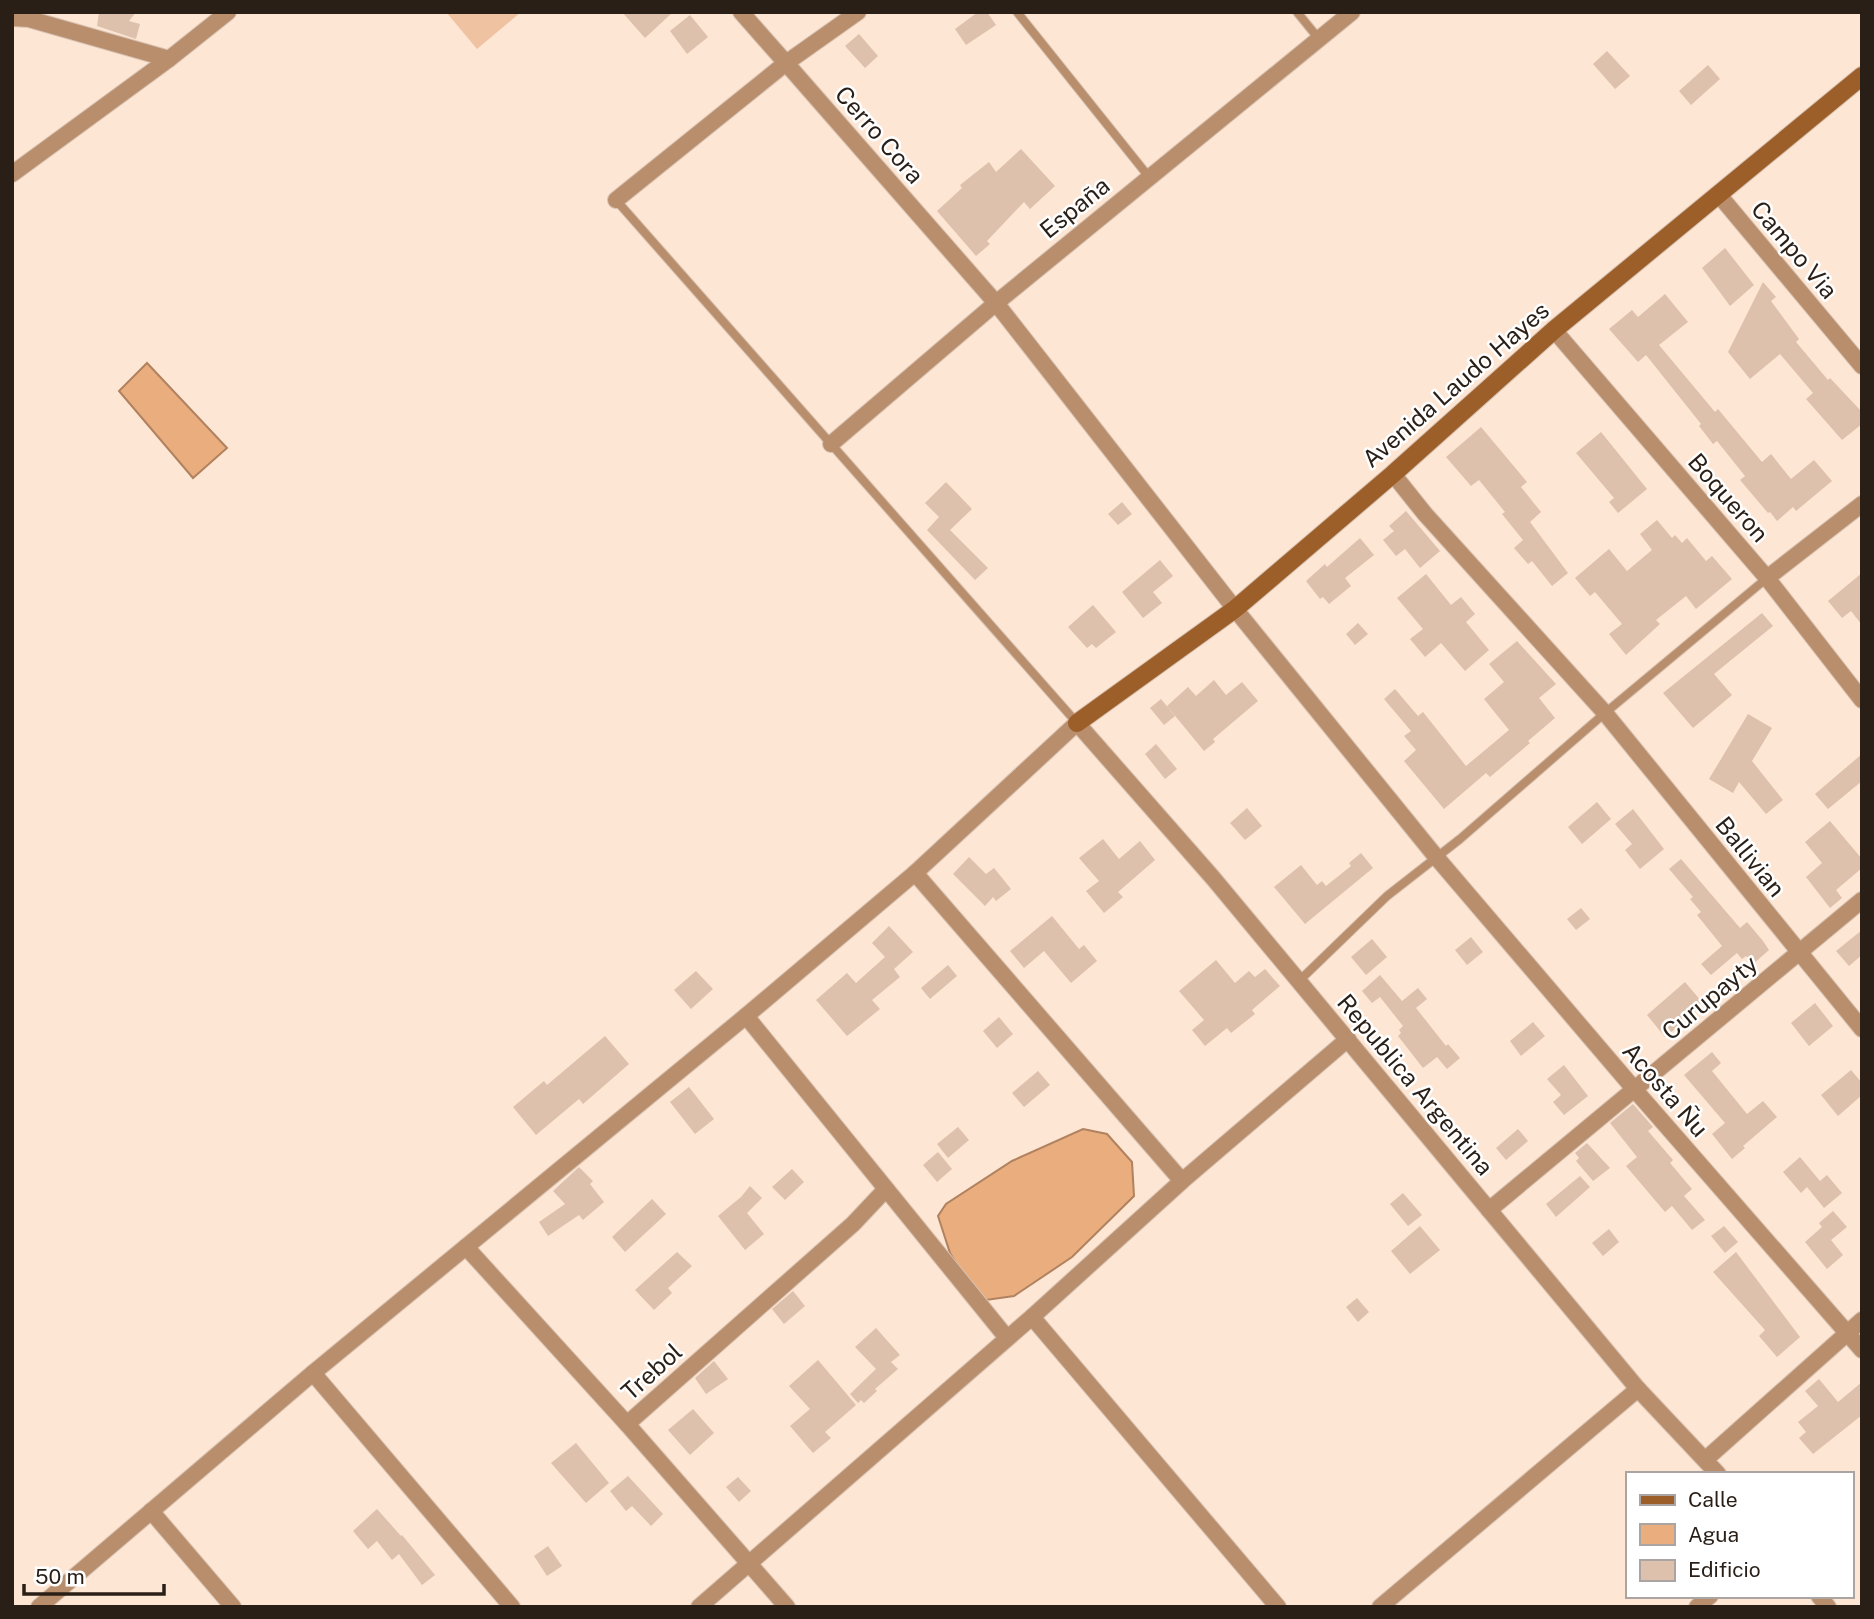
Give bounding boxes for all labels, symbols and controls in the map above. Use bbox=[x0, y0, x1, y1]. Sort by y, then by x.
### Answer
street label: Cerro Cora bbox=[830, 80, 930, 189]
street label: España bbox=[1034, 171, 1115, 244]
street label: Campo Via bbox=[1746, 195, 1844, 304]
street label: Avenida Laudo Hayes bbox=[1356, 296, 1554, 473]
street label: Boqueron bbox=[1683, 447, 1775, 547]
street label: Ballivian bbox=[1710, 811, 1791, 902]
street label: Curupayty bbox=[1656, 949, 1763, 1045]
street label: Republica Argentina bbox=[1332, 988, 1500, 1180]
street label: Acosta Ñu bbox=[1617, 1037, 1714, 1142]
street label: Trebol bbox=[615, 1337, 687, 1406]
legend bbox=[1626, 1472, 1853, 1598]
text: Calle bbox=[1688, 1487, 1738, 1512]
text: Agua bbox=[1688, 1522, 1739, 1547]
scale bar bbox=[24, 1552, 164, 1596]
text: Edificio bbox=[1688, 1557, 1761, 1582]
text: 50 m bbox=[35, 1564, 85, 1589]

